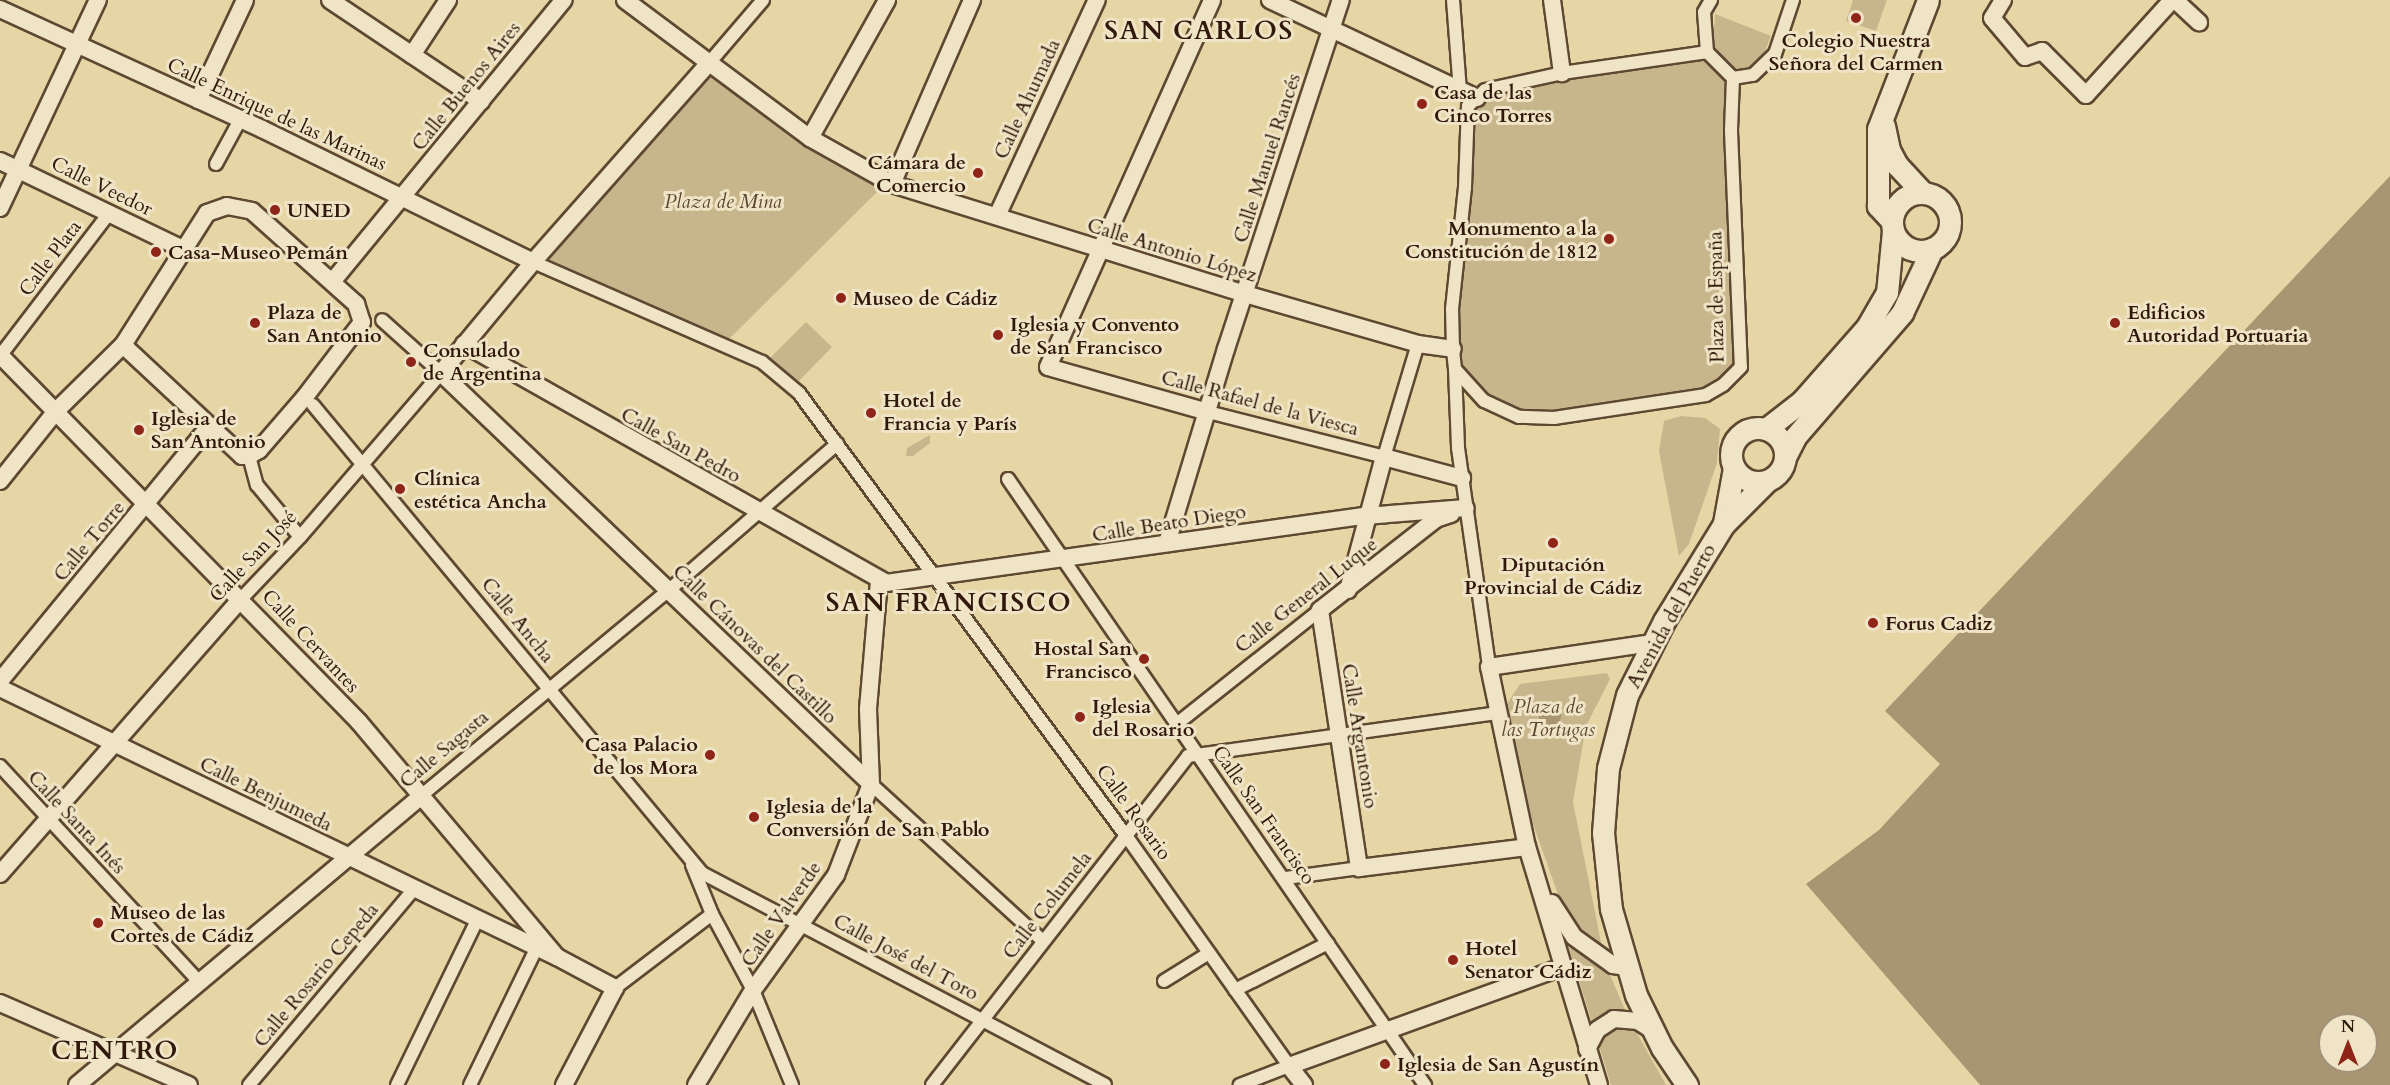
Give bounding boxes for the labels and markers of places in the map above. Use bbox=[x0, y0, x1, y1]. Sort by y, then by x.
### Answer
marker: Colegio Nuestra Señora del Carmen bbox=[1849, 11, 1863, 25]
place label: Colegio Nuestra Señora del Carmen bbox=[1769, 28, 1943, 75]
place label: Casa de las Cinco Torres bbox=[1434, 80, 1552, 127]
marker: Casa de las Cinco Torres bbox=[1415, 97, 1429, 111]
place label: Cámara de Comercio bbox=[868, 150, 966, 197]
marker: Cámara de Comercio bbox=[971, 166, 985, 180]
place label: UNED bbox=[287, 198, 351, 222]
marker: UNED bbox=[268, 203, 282, 217]
place label: Monumento a la Constitución de 1812 bbox=[1405, 216, 1597, 263]
marker: Monumento a la Constitución de 1812 bbox=[1602, 232, 1616, 246]
place label: Casa-Museo Pemán bbox=[168, 240, 348, 264]
marker: Casa-Museo Pemán bbox=[149, 245, 163, 259]
place label: Museo de Cádiz bbox=[853, 286, 998, 310]
marker: Museo de Cádiz bbox=[834, 291, 848, 305]
place label: Plaza de San Antonio bbox=[267, 300, 382, 347]
place label: Edificios Autoridad Portuaria bbox=[2127, 300, 2309, 347]
place label: Iglesia y Convento de San Francisco bbox=[1010, 312, 1179, 359]
marker: Plaza de San Antonio bbox=[248, 316, 262, 330]
marker: Edificios Autoridad Portuaria bbox=[2108, 316, 2122, 330]
marker: Iglesia y Convento de San Francisco bbox=[991, 328, 1005, 342]
place label: Consulado de Argentina bbox=[423, 338, 542, 385]
marker: Consulado de Argentina bbox=[404, 355, 418, 369]
place label: Hotel de Francia y París bbox=[883, 389, 1017, 436]
place label: Iglesia de San Antonio bbox=[151, 406, 266, 453]
marker: Hotel de Francia y París bbox=[864, 406, 878, 420]
marker: Iglesia de San Antonio bbox=[132, 423, 146, 437]
place label: Clínica estética Ancha bbox=[414, 466, 547, 513]
marker: Clínica estética Ancha bbox=[391, 480, 409, 498]
marker: Diputación Provincial de Cádiz bbox=[1546, 536, 1560, 550]
place label: Diputación Provincial de Cádiz bbox=[1464, 552, 1642, 599]
place label: Forus Cadiz bbox=[1885, 611, 1993, 635]
marker: Forus Cadiz bbox=[1866, 616, 1880, 630]
place label: Hostal San Francisco bbox=[1034, 636, 1132, 683]
marker: Hostal San Francisco bbox=[1137, 652, 1151, 666]
place label: Iglesia del Rosario bbox=[1092, 694, 1194, 741]
marker: Iglesia del Rosario bbox=[1073, 710, 1087, 724]
place label: Casa Palacio de los Mora bbox=[585, 732, 698, 779]
marker: Casa Palacio de los Mora bbox=[703, 748, 717, 762]
place label: Iglesia de la Conversión de San Pablo bbox=[766, 794, 990, 841]
marker: Iglesia de la Conversión de San Pablo bbox=[747, 810, 761, 824]
place label: Museo de las Cortes de Cádiz bbox=[110, 900, 254, 947]
marker: Museo de las Cortes de Cádiz bbox=[91, 916, 105, 930]
place label: Hotel Senator Cádiz bbox=[1465, 936, 1591, 983]
marker: Hotel Senator Cádiz bbox=[1446, 953, 1460, 967]
place label: Iglesia de San Agustín bbox=[1397, 1052, 1599, 1076]
marker: Iglesia de San Agustín bbox=[1378, 1057, 1392, 1071]

